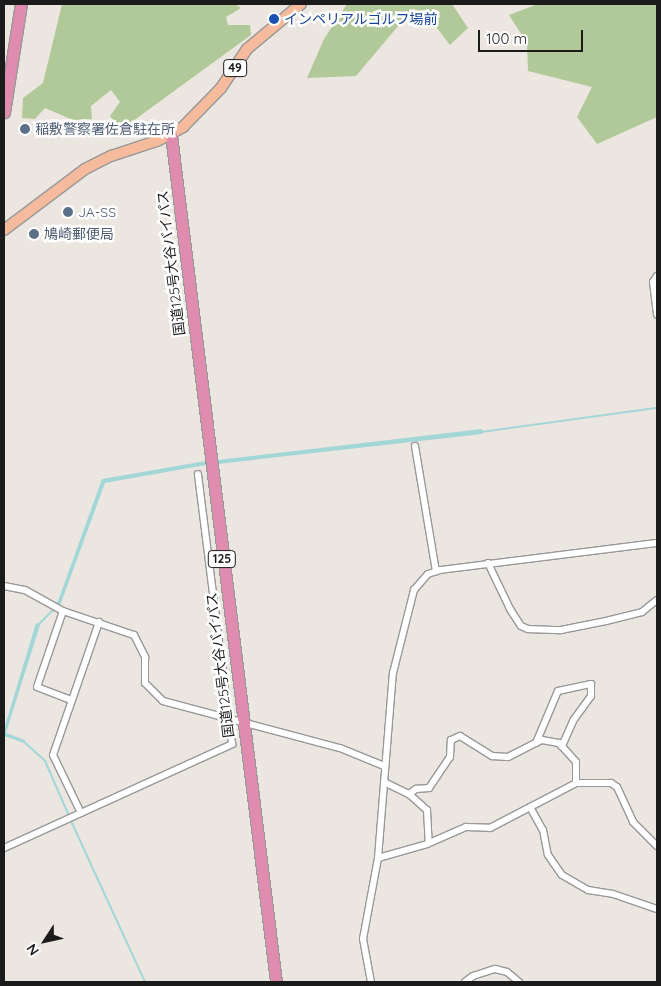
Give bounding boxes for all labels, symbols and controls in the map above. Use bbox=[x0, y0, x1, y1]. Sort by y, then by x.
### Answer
place label: インペリアルゴルフ場前 bbox=[284, 11, 438, 27]
marker: インペリアルゴルフ場前 bbox=[268, 13, 280, 25]
scale bar bbox=[481, 20, 586, 52]
text: 100 m bbox=[486, 29, 527, 48]
road number: 49 bbox=[222, 58, 248, 78]
place label: 稲敷警察署佐倉駐在所 bbox=[35, 121, 175, 137]
marker: 稲敷警察署佐倉駐在所 bbox=[19, 123, 31, 135]
street label: 国道125号大谷バイパス bbox=[154, 189, 188, 337]
place label: JA-SS bbox=[78, 204, 116, 220]
marker: JA-SS bbox=[62, 206, 74, 218]
place label: 鳩崎郵便局 bbox=[44, 226, 114, 242]
marker: 鳩崎郵便局 bbox=[28, 228, 40, 240]
road number: 125 bbox=[207, 550, 237, 568]
street label: 国道125号大谷バイパス bbox=[203, 591, 237, 739]
north arrow bbox=[20, 916, 70, 966]
text: N bbox=[22, 940, 43, 959]

